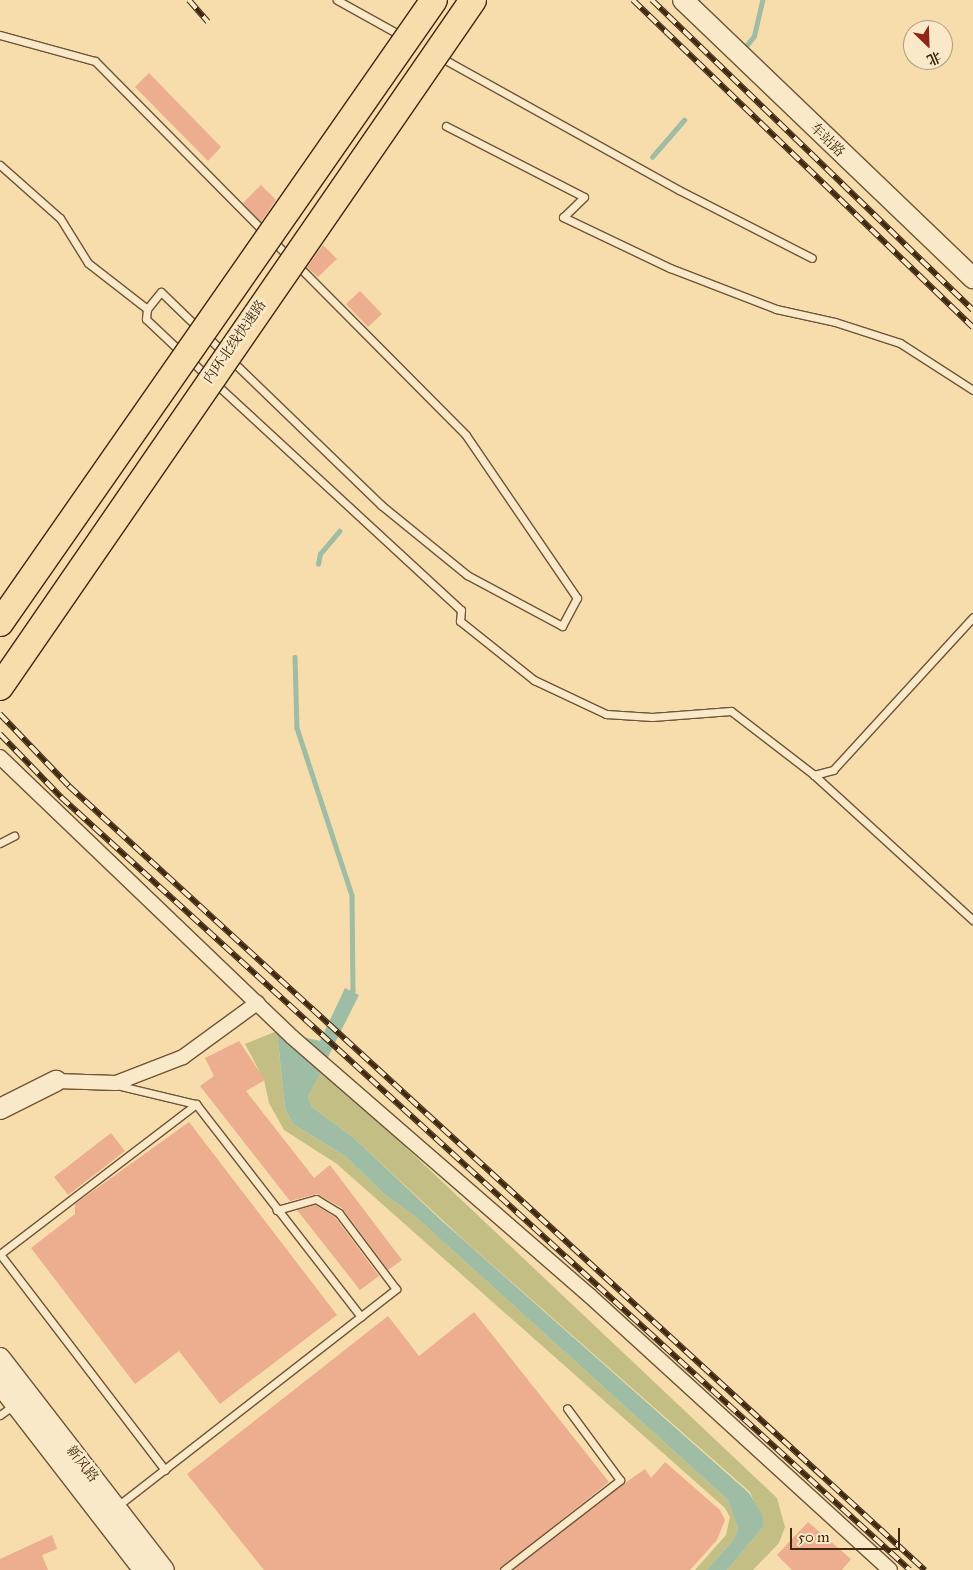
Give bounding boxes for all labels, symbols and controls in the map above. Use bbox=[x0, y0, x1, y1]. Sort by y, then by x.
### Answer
north arrow bbox=[903, 20, 953, 70]
text: 北 bbox=[924, 48, 944, 69]
street label: 车站路 bbox=[806, 119, 848, 161]
street label: 内环北线快速路 bbox=[200, 297, 270, 387]
street label: 新风路 bbox=[62, 1442, 102, 1486]
scale bar bbox=[793, 1518, 903, 1550]
text: 50 m bbox=[798, 1528, 830, 1546]

